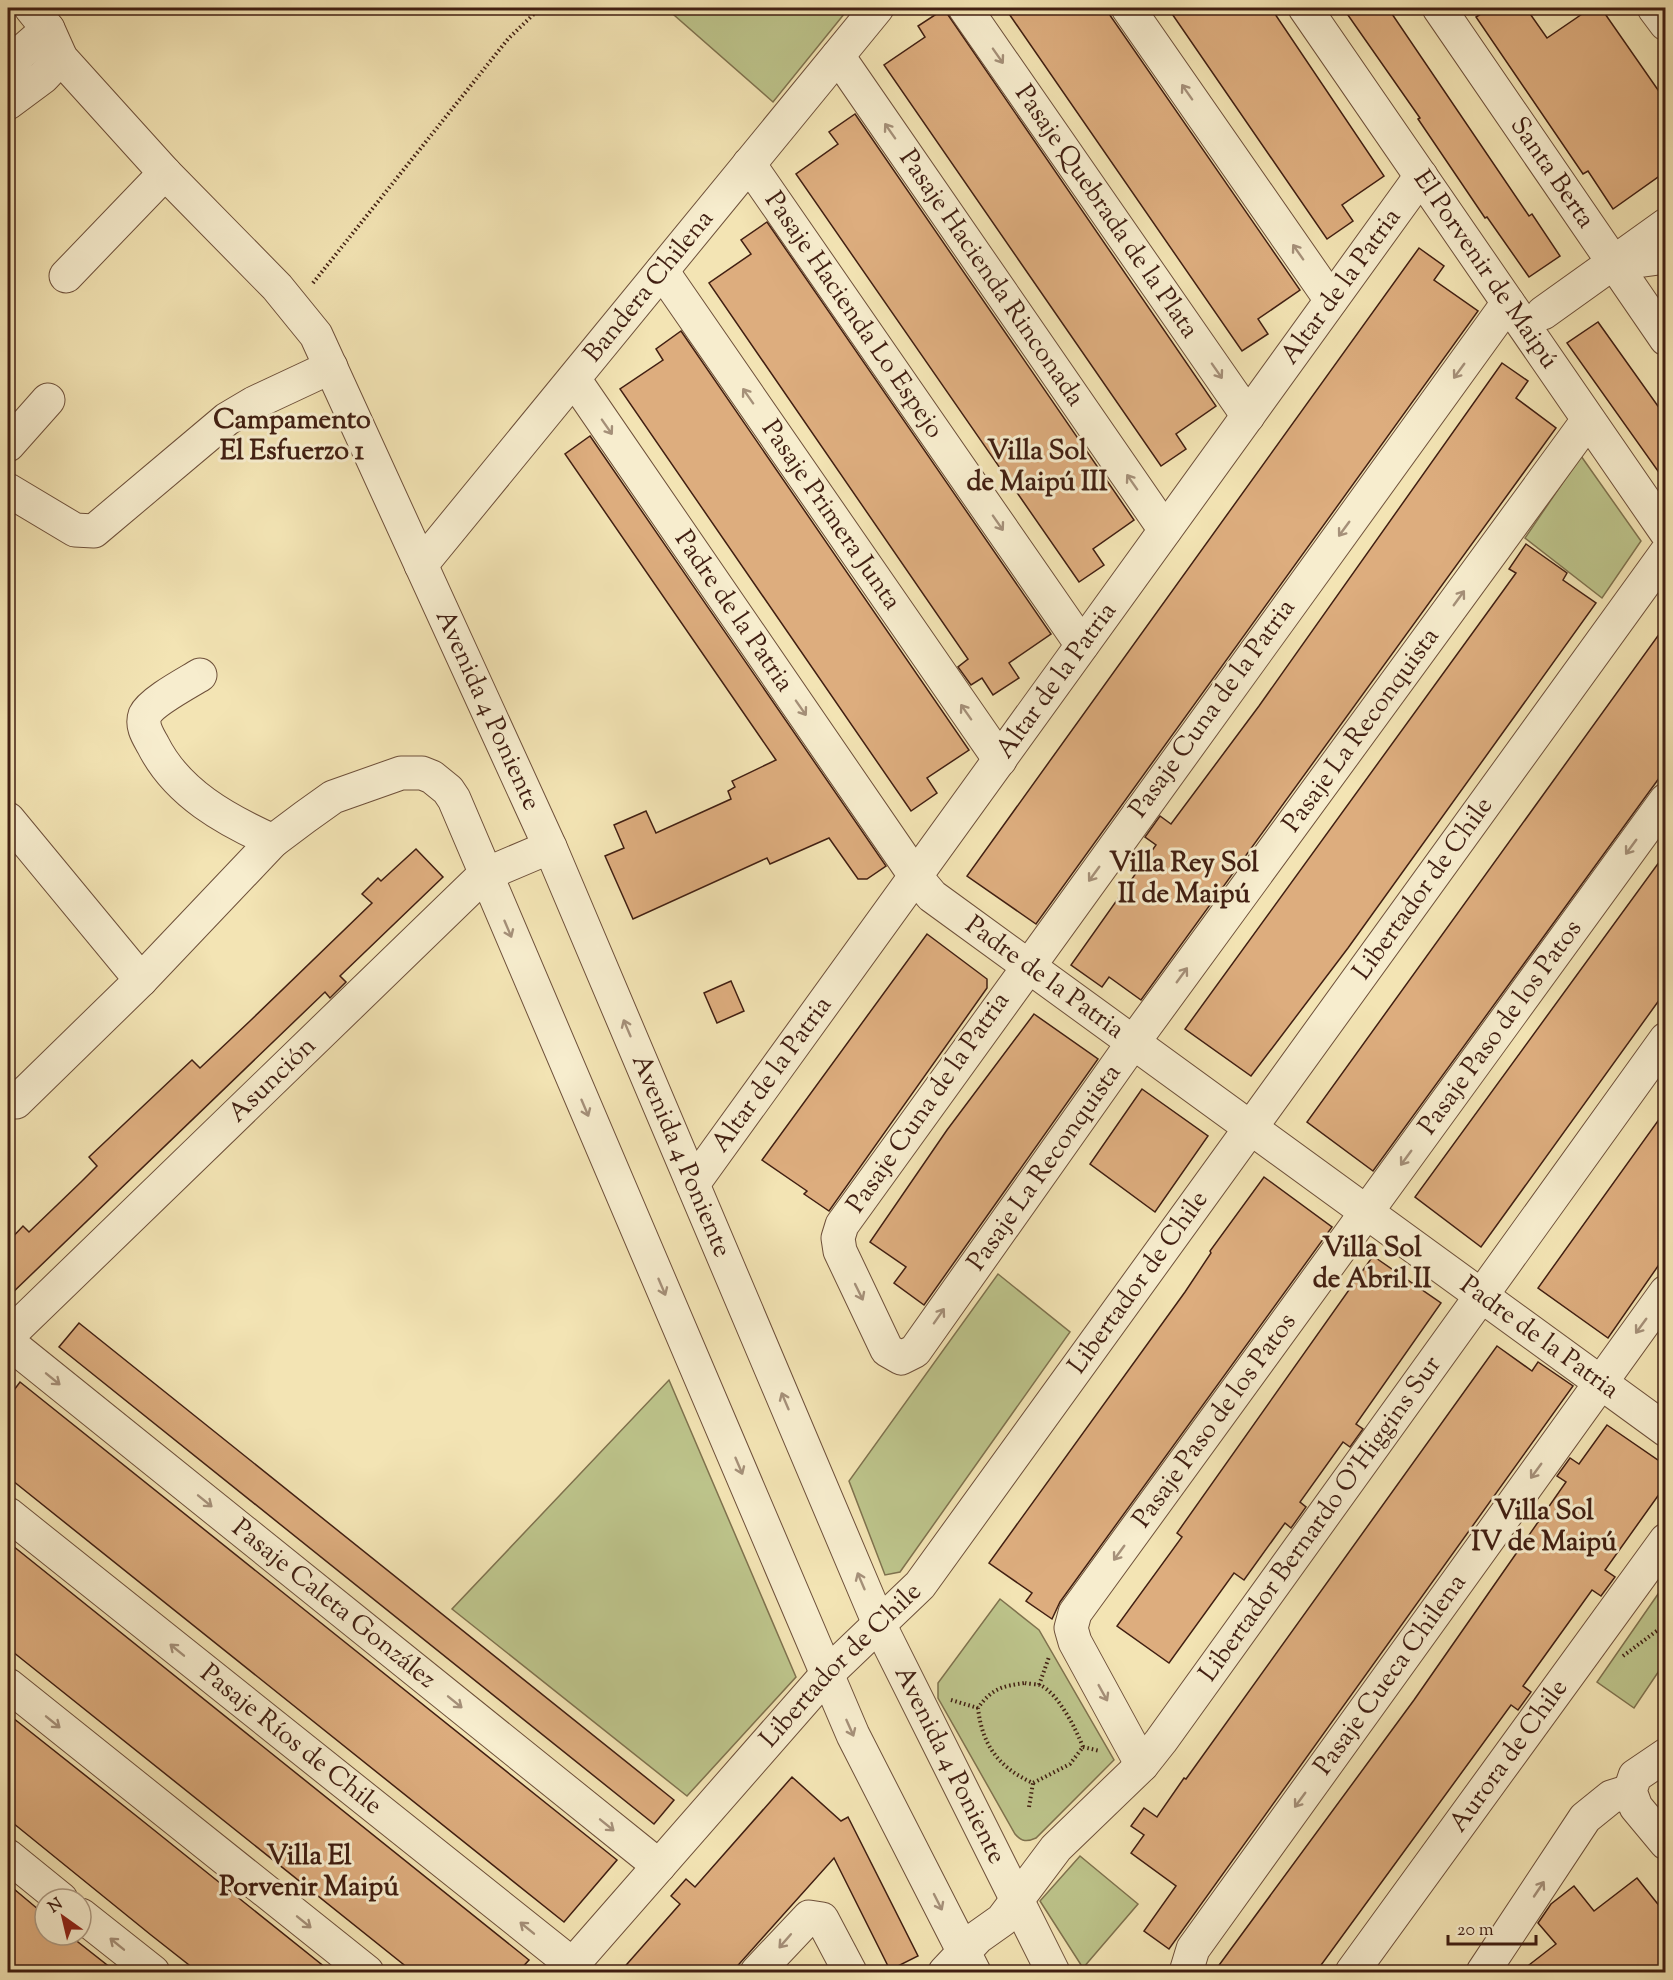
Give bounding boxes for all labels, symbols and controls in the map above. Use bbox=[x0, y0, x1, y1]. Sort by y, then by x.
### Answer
one-way arrow bbox=[992, 47, 1004, 63]
street label: Pasaje Quebrada de la Plata bbox=[1005, 77, 1207, 346]
one-way arrow bbox=[1181, 84, 1193, 100]
street label: Santa Berta bbox=[1501, 110, 1604, 236]
one-way arrow bbox=[884, 124, 896, 140]
street label: Pasaje Hacienda Rinconada bbox=[890, 142, 1093, 414]
street label: El Porvenir de Maipú bbox=[1404, 163, 1567, 377]
street label: Pasaje Hacienda Lo Espejo bbox=[755, 184, 952, 446]
street label: Altar de la Patria bbox=[1272, 201, 1410, 372]
street label: Bandera Chilena bbox=[575, 202, 723, 371]
one-way arrow bbox=[1292, 244, 1304, 261]
one-way arrow bbox=[1211, 363, 1223, 379]
one-way arrow bbox=[1452, 363, 1465, 379]
one-way arrow bbox=[742, 388, 754, 404]
district label: Campamento El Esfuerzo 1 bbox=[213, 402, 371, 472]
street label: Pasaje Primera Junta bbox=[752, 413, 910, 618]
one-way arrow bbox=[601, 418, 613, 434]
district label: Villa Sol de Maipú III bbox=[967, 433, 1108, 503]
one-way arrow bbox=[1126, 474, 1138, 490]
one-way arrow bbox=[992, 514, 1004, 530]
one-way arrow bbox=[1338, 520, 1350, 536]
street label: Padre de la Patria bbox=[665, 523, 802, 700]
one-way arrow bbox=[1453, 590, 1465, 606]
street label: Pasaje Cuna de la Patria bbox=[1121, 592, 1305, 826]
street label: Altar de la Patria bbox=[987, 595, 1126, 766]
street label: Avenida 4 Poniente bbox=[426, 604, 549, 817]
street label: Pasaje La Reconquista bbox=[1274, 620, 1449, 840]
one-way arrow bbox=[795, 700, 807, 716]
one-way arrow bbox=[960, 704, 972, 720]
street label: Libertador de Chile bbox=[1344, 789, 1502, 988]
one-way arrow bbox=[1625, 839, 1637, 855]
district label: Villa Rey Sol II de Maipú bbox=[1109, 845, 1259, 915]
one-way arrow bbox=[1087, 865, 1100, 881]
street label: Padre de la Patria bbox=[957, 907, 1132, 1048]
street label: Pasaje Paso de los Patos bbox=[1410, 912, 1591, 1143]
one-way arrow bbox=[502, 919, 514, 937]
one-way arrow bbox=[1176, 968, 1189, 984]
street label: Pasaje Cuna de la Patria bbox=[839, 985, 1019, 1221]
street label: Altar de la Patria bbox=[703, 989, 841, 1160]
one-way arrow bbox=[621, 1019, 632, 1037]
street label: Asunción bbox=[220, 1028, 325, 1132]
street label: Avenida 4 Poniente bbox=[622, 1049, 740, 1263]
street label: Pasaje La Reconquista bbox=[959, 1057, 1130, 1279]
one-way arrow bbox=[580, 1098, 591, 1116]
one-way arrow bbox=[1400, 1150, 1412, 1166]
street label: Libertador de Chile bbox=[1060, 1183, 1218, 1382]
district label: Villa Sol de Abril II bbox=[1313, 1230, 1431, 1300]
street label: Padre de la Patria bbox=[1452, 1267, 1627, 1408]
one-way arrow bbox=[657, 1277, 668, 1295]
one-way arrow bbox=[854, 1283, 866, 1301]
street label: Pasaje Paso de los Patos bbox=[1124, 1305, 1306, 1536]
one-way arrow bbox=[933, 1309, 945, 1325]
one-way arrow bbox=[1635, 1318, 1647, 1334]
street label: Libertador Bernardo O'Higgins Sur bbox=[1191, 1348, 1451, 1690]
one-way arrow bbox=[45, 1372, 61, 1385]
one-way arrow bbox=[778, 1392, 789, 1410]
one-way arrow bbox=[734, 1456, 746, 1474]
one-way arrow bbox=[1530, 1462, 1542, 1478]
district label: Villa Sol IV de Maipú bbox=[1471, 1493, 1617, 1563]
one-way arrow bbox=[197, 1495, 213, 1508]
street label: Pasaje Caleta González bbox=[224, 1510, 444, 1698]
one-way arrow bbox=[1113, 1544, 1125, 1560]
street label: Pasaje Cueca Chilena bbox=[1305, 1566, 1476, 1783]
one-way arrow bbox=[855, 1572, 866, 1590]
street label: Libertador de Chile bbox=[752, 1574, 930, 1756]
one-way arrow bbox=[170, 1643, 186, 1656]
street label: Pasaje Ríos de Chile bbox=[192, 1656, 390, 1824]
street label: Avenida 4 Poniente bbox=[885, 1660, 1015, 1870]
street label: Aurora de Chile bbox=[1441, 1672, 1577, 1840]
one-way arrow bbox=[1098, 1684, 1109, 1702]
one-way arrow bbox=[447, 1696, 463, 1709]
one-way arrow bbox=[45, 1715, 61, 1728]
one-way arrow bbox=[845, 1718, 856, 1737]
one-way arrow bbox=[1294, 1791, 1306, 1807]
one-way arrow bbox=[599, 1818, 615, 1831]
district label: Villa El Porvenir Maipú bbox=[219, 1838, 399, 1908]
one-way arrow bbox=[1533, 1882, 1545, 1898]
north arrow bbox=[33, 1887, 93, 1947]
text: N bbox=[44, 1893, 68, 1920]
one-way arrow bbox=[932, 1893, 944, 1910]
scale bar bbox=[1448, 1908, 1536, 1946]
one-way arrow bbox=[296, 1916, 312, 1929]
text: 20 m bbox=[1457, 1918, 1494, 1944]
one-way arrow bbox=[519, 1922, 535, 1935]
one-way arrow bbox=[778, 1933, 792, 1948]
one-way arrow bbox=[109, 1937, 125, 1950]

